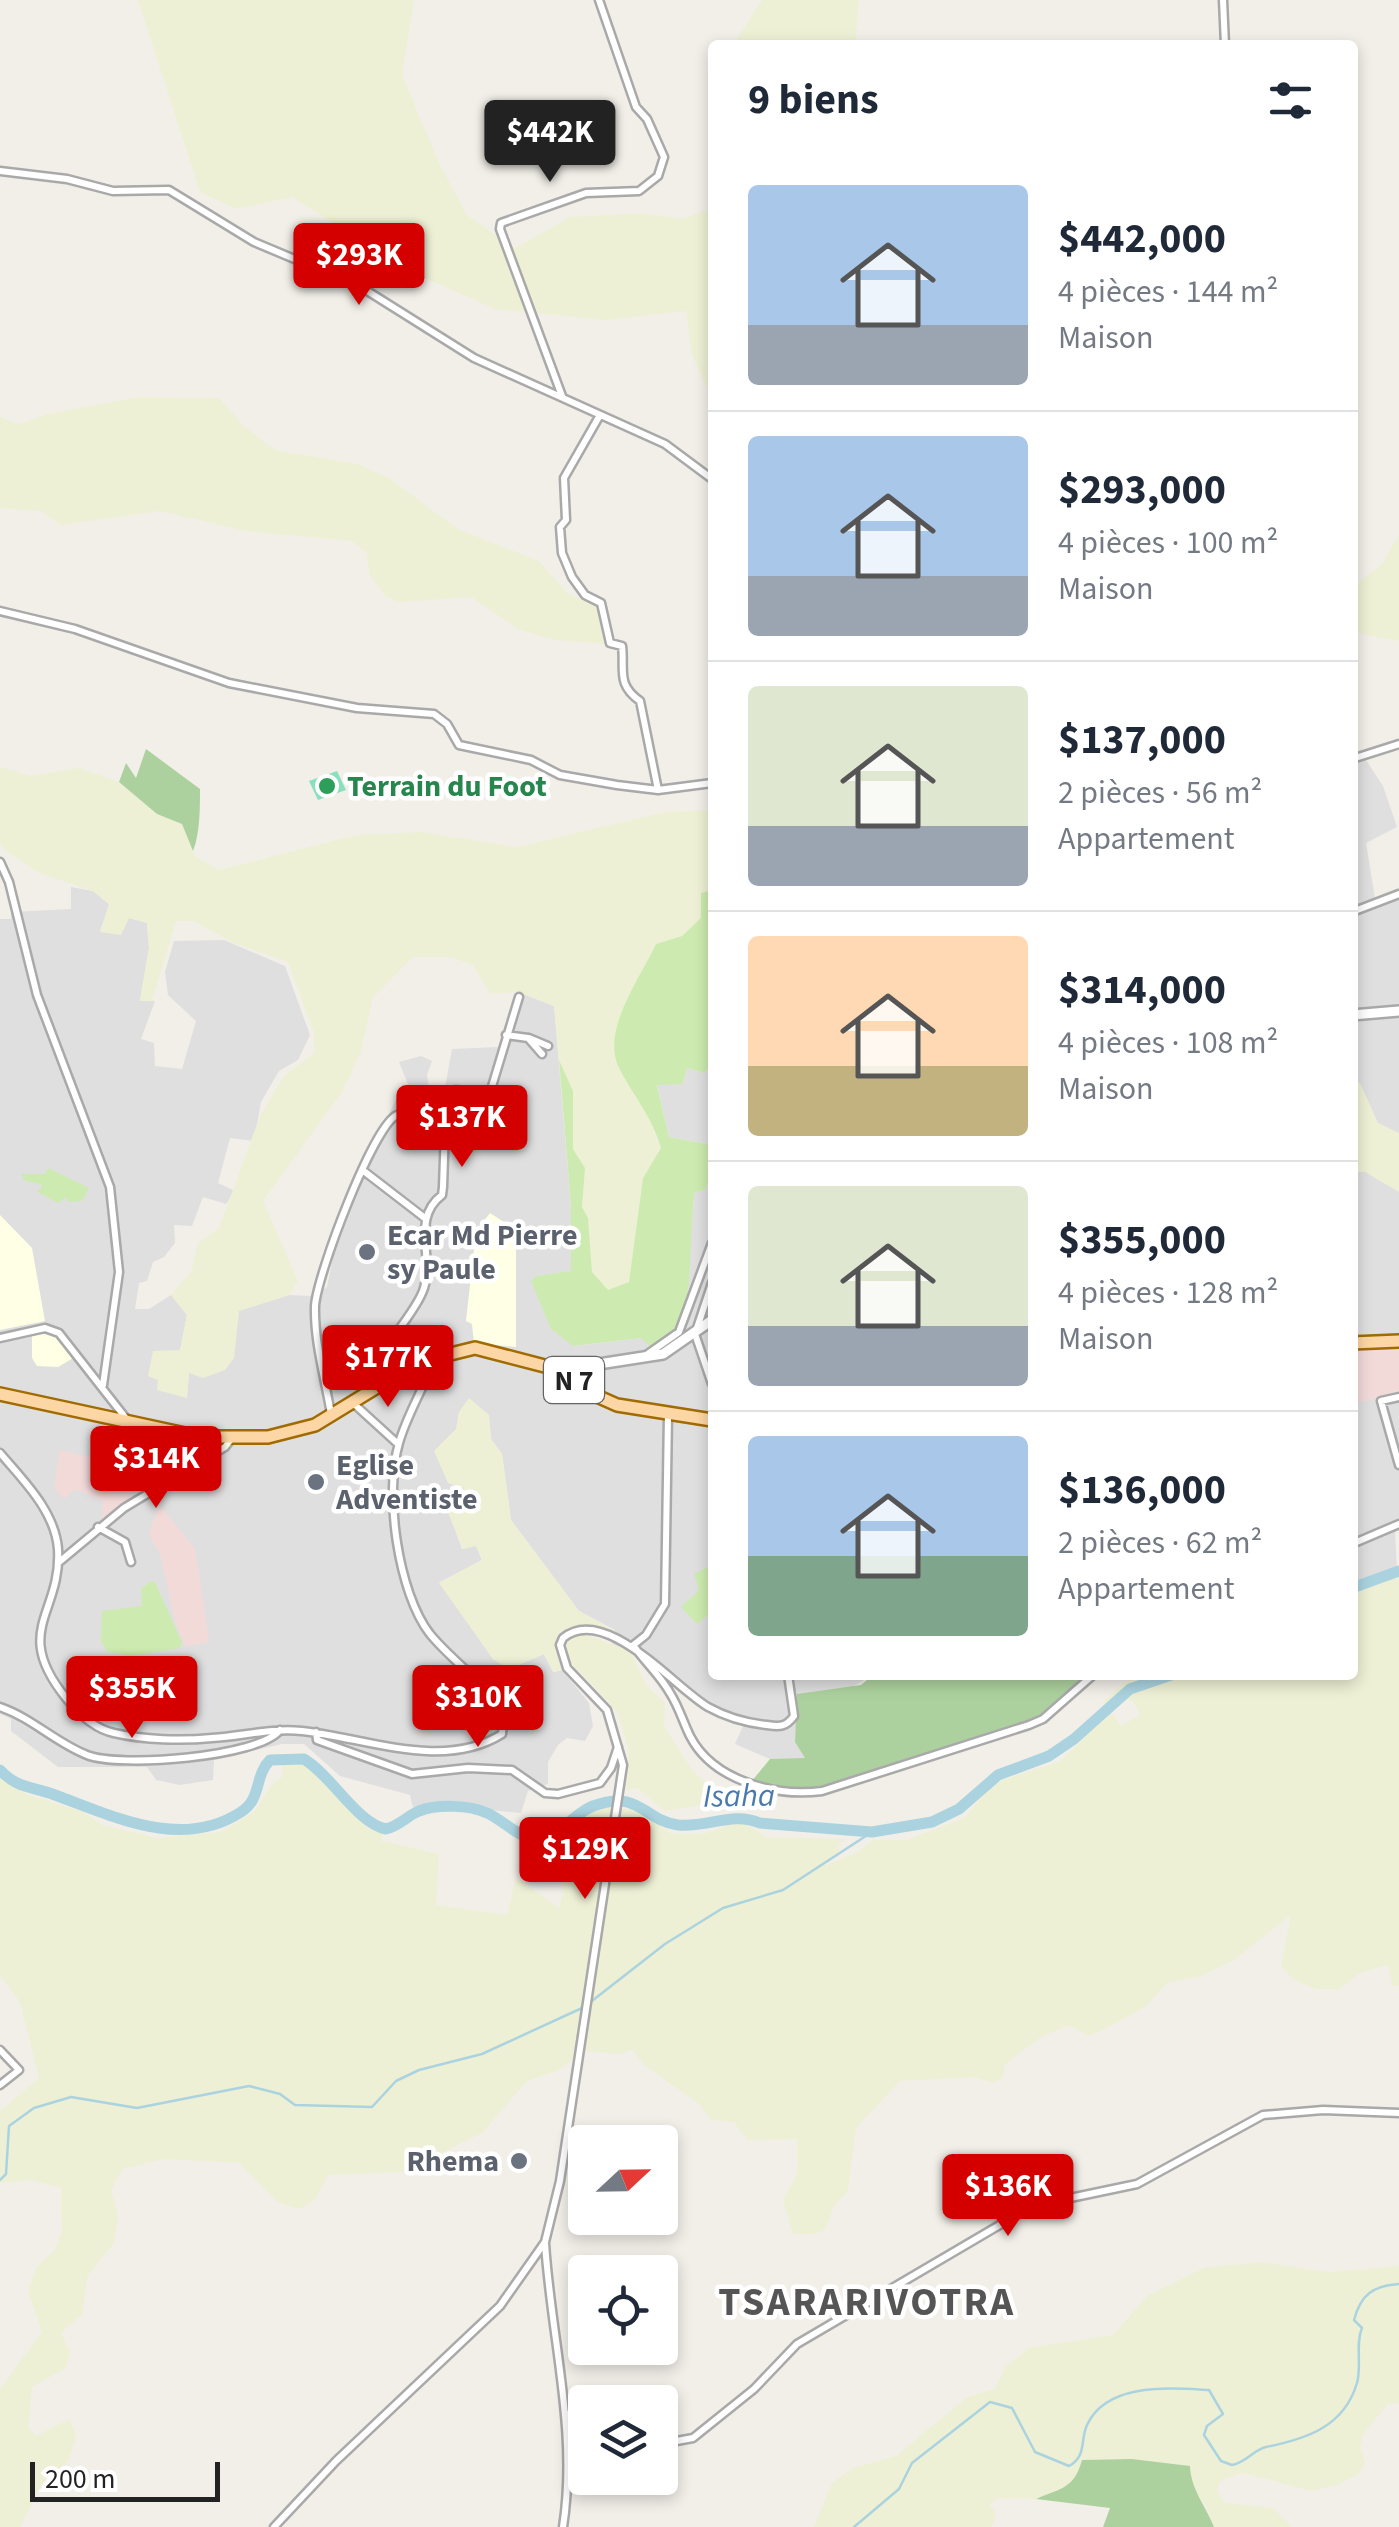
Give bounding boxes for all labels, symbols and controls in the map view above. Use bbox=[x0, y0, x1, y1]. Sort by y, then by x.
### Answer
text: 9 biens bbox=[748, 70, 879, 130]
icon: filters bbox=[1263, 73, 1318, 128]
pin: $442K bbox=[480, 100, 620, 185]
text: $442K bbox=[506, 109, 594, 155]
text: $442,000 bbox=[1058, 209, 1226, 269]
pin: $293K bbox=[289, 223, 429, 308]
icon: home bbox=[828, 225, 948, 345]
text: $293K bbox=[315, 232, 403, 278]
text: 4 pièces · 144 m² bbox=[1058, 269, 1278, 315]
text: Maison bbox=[1058, 315, 1154, 361]
text: $293,000 bbox=[1058, 460, 1226, 520]
icon: home bbox=[828, 476, 948, 596]
text: 4 pièces · 100 m² bbox=[1058, 520, 1278, 566]
text: Maison bbox=[1058, 566, 1154, 612]
text: $137,000 bbox=[1058, 710, 1226, 770]
icon: home bbox=[828, 726, 948, 846]
place label: Terrain du Foot bbox=[347, 765, 547, 808]
text: 2 pièces · 56 m² bbox=[1058, 770, 1262, 816]
marker: Terrain du Foot bbox=[316, 775, 338, 797]
text: Appartement bbox=[1058, 816, 1235, 862]
text: $314,000 bbox=[1058, 960, 1226, 1020]
icon: home bbox=[828, 976, 948, 1096]
text: 4 pièces · 108 m² bbox=[1058, 1020, 1278, 1066]
text: Maison bbox=[1058, 1066, 1154, 1112]
pin: $137K bbox=[392, 1085, 532, 1170]
text: $137K bbox=[418, 1094, 506, 1140]
text: $355,000 bbox=[1058, 1210, 1226, 1270]
place label: Ecar Md Pierre sy Paule bbox=[387, 1214, 578, 1291]
icon: home bbox=[828, 1226, 948, 1346]
marker: Ecar Md Pierre sy Paule bbox=[356, 1241, 378, 1263]
text: 4 pièces · 128 m² bbox=[1058, 1270, 1278, 1316]
text: Maison bbox=[1058, 1316, 1154, 1362]
pin: $177K bbox=[318, 1325, 458, 1410]
text: $177K bbox=[344, 1334, 432, 1380]
road number: N 7 bbox=[544, 1357, 604, 1403]
pin: $314K bbox=[86, 1426, 226, 1511]
text: $314K bbox=[112, 1435, 200, 1481]
place label: Eglise Adventiste bbox=[335, 1444, 477, 1521]
text: $136,000 bbox=[1058, 1460, 1226, 1520]
marker: Eglise Adventiste bbox=[305, 1471, 327, 1493]
icon: home bbox=[828, 1476, 948, 1596]
text: 2 pièces · 62 m² bbox=[1058, 1520, 1262, 1566]
text: Appartement bbox=[1058, 1566, 1235, 1612]
pin: $355K bbox=[62, 1656, 202, 1741]
text: $355K bbox=[88, 1665, 176, 1711]
pin: $310K bbox=[408, 1665, 548, 1750]
text: $310K bbox=[434, 1674, 522, 1720]
water label: Isaha bbox=[703, 1772, 775, 1820]
pin: $129K bbox=[515, 1817, 655, 1902]
text: $129K bbox=[541, 1826, 629, 1872]
north arrow bbox=[568, 2125, 678, 2235]
map controls bbox=[568, 2125, 678, 2495]
place label: Rhema bbox=[406, 2140, 499, 2183]
marker: Rhema bbox=[508, 2150, 530, 2172]
pin: $136K bbox=[938, 2154, 1078, 2239]
text: $136K bbox=[964, 2163, 1052, 2209]
button: locate bbox=[568, 2255, 678, 2365]
district label: TSARARIVOTRA bbox=[718, 2274, 1016, 2331]
button: layers bbox=[568, 2385, 678, 2495]
scale bar bbox=[30, 2457, 220, 2502]
text: 200 m bbox=[45, 2459, 116, 2499]

